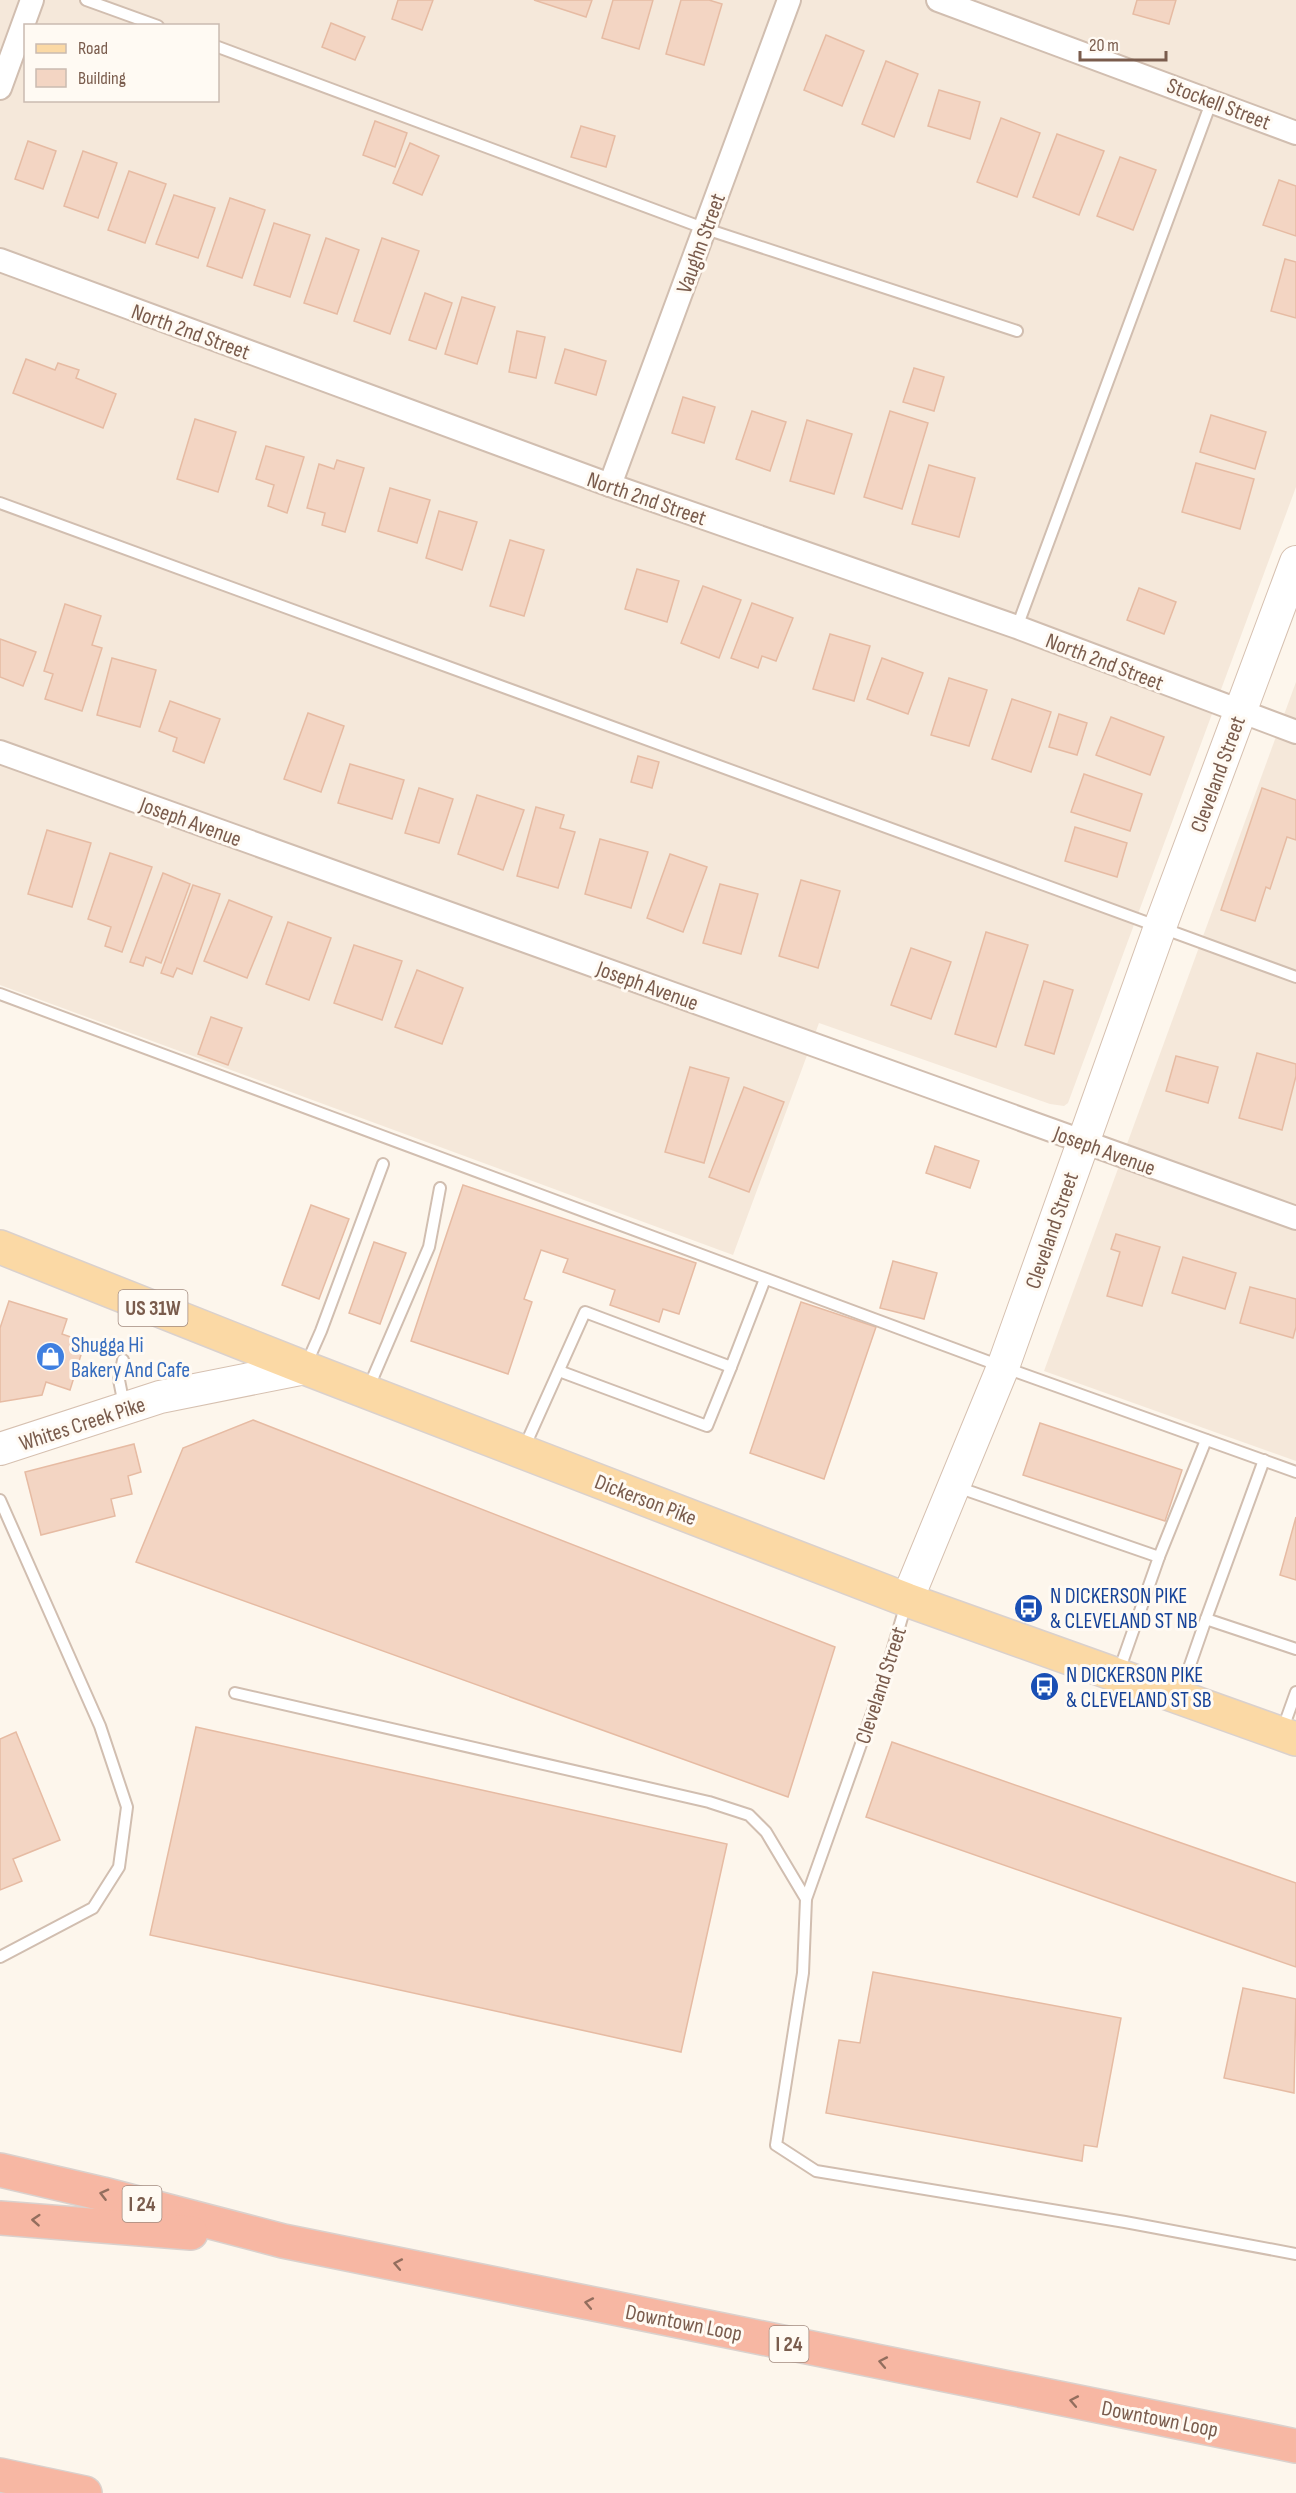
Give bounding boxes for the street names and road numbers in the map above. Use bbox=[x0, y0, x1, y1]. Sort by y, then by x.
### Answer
street label: Stockell Street bbox=[1163, 72, 1274, 137]
street label: Vaughn Street bbox=[671, 190, 732, 297]
street label: North 2nd Street bbox=[128, 298, 254, 366]
street label: North 2nd Street bbox=[583, 466, 710, 532]
street label: North 2nd Street bbox=[1042, 628, 1167, 697]
street label: Cleveland Street bbox=[1185, 712, 1252, 836]
street label: Joseph Avenue bbox=[135, 791, 245, 853]
street label: Joseph Avenue bbox=[592, 955, 702, 1017]
street label: Joseph Avenue bbox=[1049, 1120, 1159, 1182]
street label: Cleveland Street bbox=[1020, 1168, 1085, 1292]
road number: US 31W bbox=[118, 1290, 188, 1326]
street label: Whites Creek Pike bbox=[16, 1391, 149, 1458]
street label: Dickerson Pike bbox=[591, 1469, 700, 1532]
street label: Cleveland Street bbox=[850, 1623, 913, 1748]
road number: I 24 bbox=[122, 2186, 162, 2222]
street label: Downtown Loop bbox=[623, 2299, 744, 2348]
road number: I 24 bbox=[770, 2326, 808, 2362]
street label: Downtown Loop bbox=[1099, 2395, 1220, 2444]

